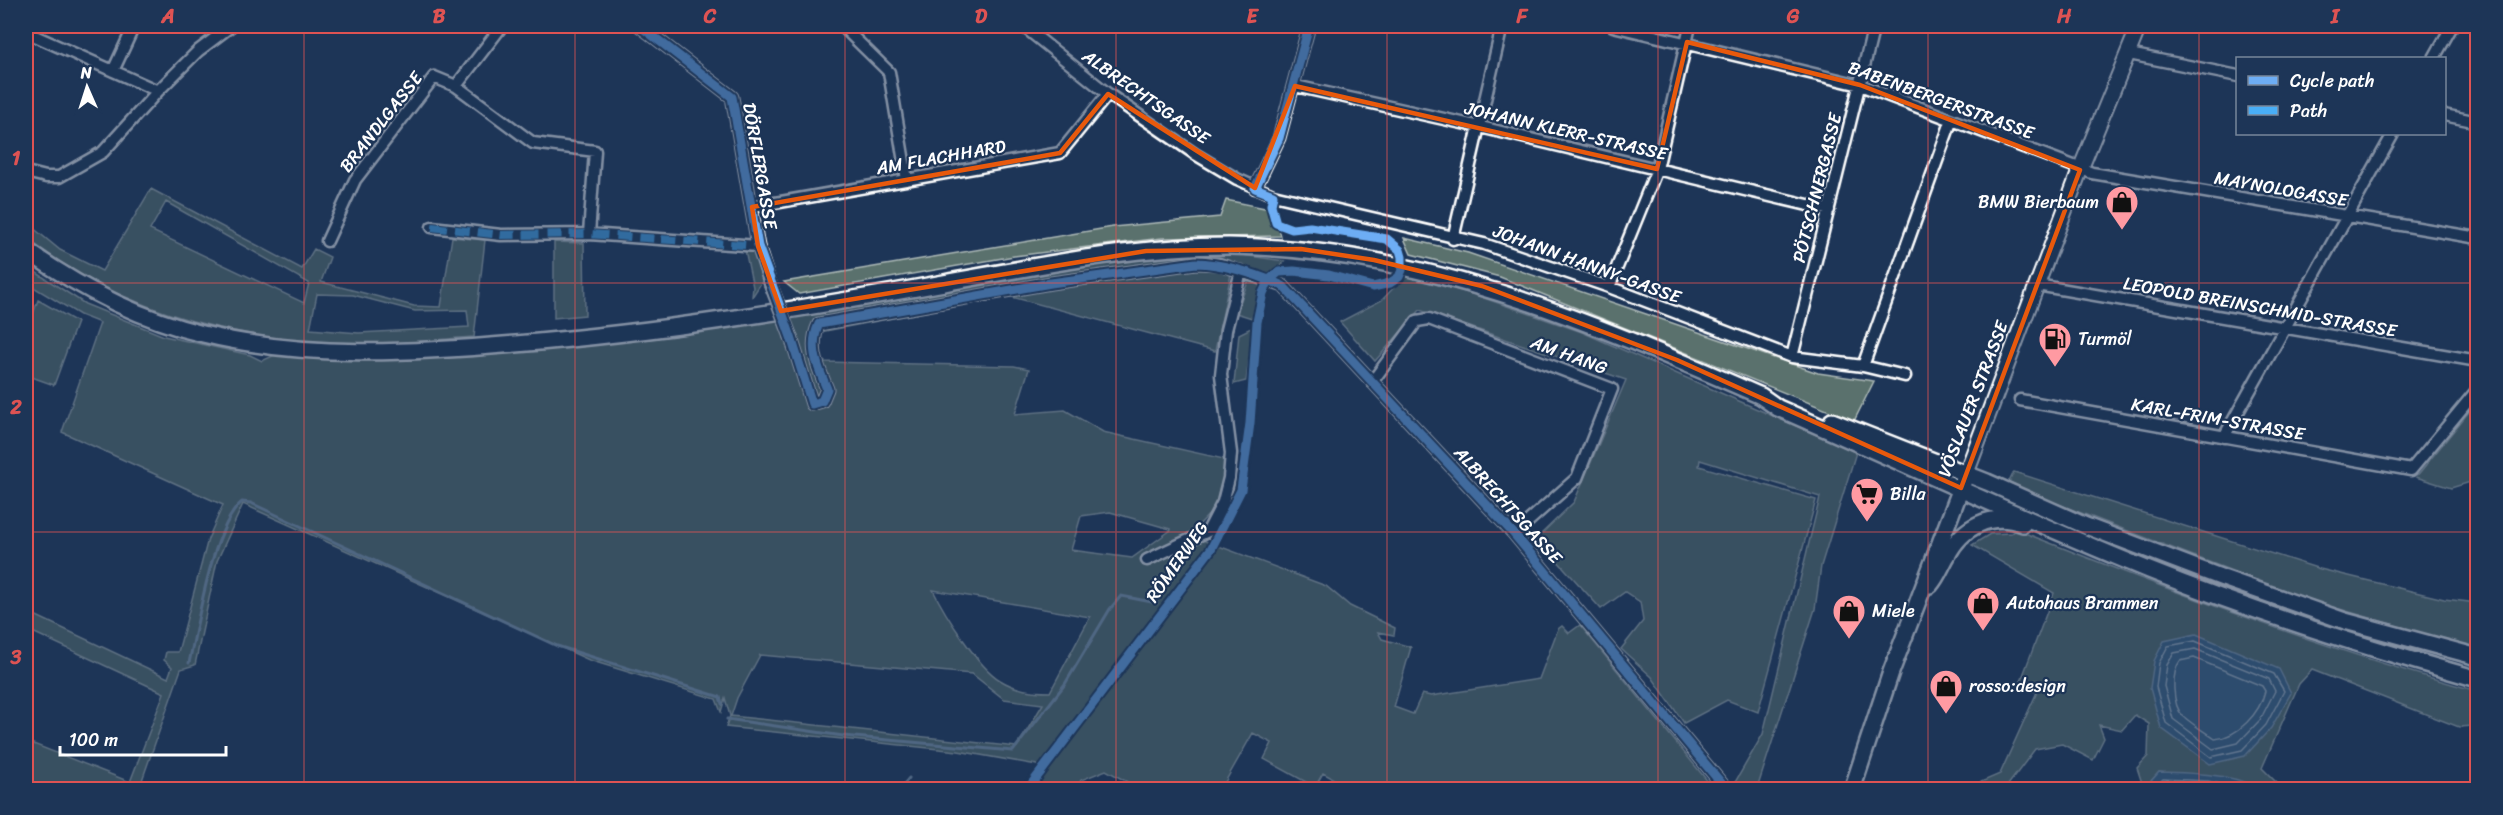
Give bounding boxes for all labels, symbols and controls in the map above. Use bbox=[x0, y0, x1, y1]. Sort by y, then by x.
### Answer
text: A bbox=[160, 0, 175, 34]
text: B bbox=[433, 0, 446, 34]
text: C bbox=[703, 0, 717, 34]
text: D bbox=[975, 0, 988, 34]
text: E bbox=[1246, 0, 1259, 34]
text: F bbox=[1516, 0, 1529, 34]
text: G bbox=[1786, 0, 1800, 34]
text: H bbox=[2056, 0, 2072, 34]
text: I bbox=[2330, 0, 2341, 34]
street label: ALBRECHTSGASSE bbox=[1074, 40, 1218, 154]
street label: BABENBERGERSTRASSE bbox=[1844, 52, 2039, 149]
north arrow bbox=[57, 57, 117, 117]
legend bbox=[2236, 57, 2446, 135]
text: N bbox=[79, 58, 93, 87]
street label: BRANDLGASSE bbox=[331, 64, 432, 180]
text: Cycle path bbox=[2290, 65, 2374, 97]
street label: JOHANN KLERR-STRASSE bbox=[1461, 92, 1671, 170]
text: Path bbox=[2290, 95, 2327, 127]
street label: DÖRFLERGASSE bbox=[733, 100, 787, 233]
street label: PÖTSCHNERGASSE bbox=[1783, 109, 1851, 266]
street label: AM FLACHHARD bbox=[873, 130, 1009, 184]
text: 1 bbox=[12, 141, 21, 176]
street label: MAYNOLOGASSE bbox=[2212, 162, 2351, 217]
shop icon: BMW Bierbaum bbox=[2104, 184, 2140, 231]
place label: BMW Bierbaum bbox=[1978, 186, 2099, 218]
street label: JOHANN HANNY-GASSE bbox=[1488, 215, 1686, 313]
street label: LEOPOLD BREINSCHMID-STRASSE bbox=[2121, 267, 2400, 347]
street label: VÖSLAUER STRASSE bbox=[1928, 315, 2018, 482]
fuel station icon: Turmöl bbox=[2037, 321, 2073, 368]
place label: Turmöl bbox=[2078, 323, 2132, 355]
street label: AM HANG bbox=[1525, 326, 1613, 384]
street label: KARL-FRIM-STRASSE bbox=[2129, 388, 2308, 450]
text: 2 bbox=[9, 390, 22, 425]
street label: ALBRECHTSGASSE bbox=[1445, 438, 1571, 572]
supermarket icon: Billa bbox=[1849, 476, 1885, 523]
place label: Billa bbox=[1890, 478, 1927, 510]
street label: RÖMERWEG bbox=[1137, 514, 1217, 610]
shop icon: Autohaus Brammen bbox=[1965, 585, 2001, 632]
place label: Autohaus Brammen bbox=[2005, 587, 2159, 619]
shop icon: Miele bbox=[1831, 593, 1867, 640]
place label: Miele bbox=[1872, 595, 1915, 627]
text: 3 bbox=[10, 640, 22, 675]
shop icon: rosso:design bbox=[1928, 668, 1964, 715]
place label: rosso:design bbox=[1969, 670, 2066, 702]
scale bar bbox=[60, 719, 226, 757]
text: 100 m bbox=[69, 724, 118, 756]

